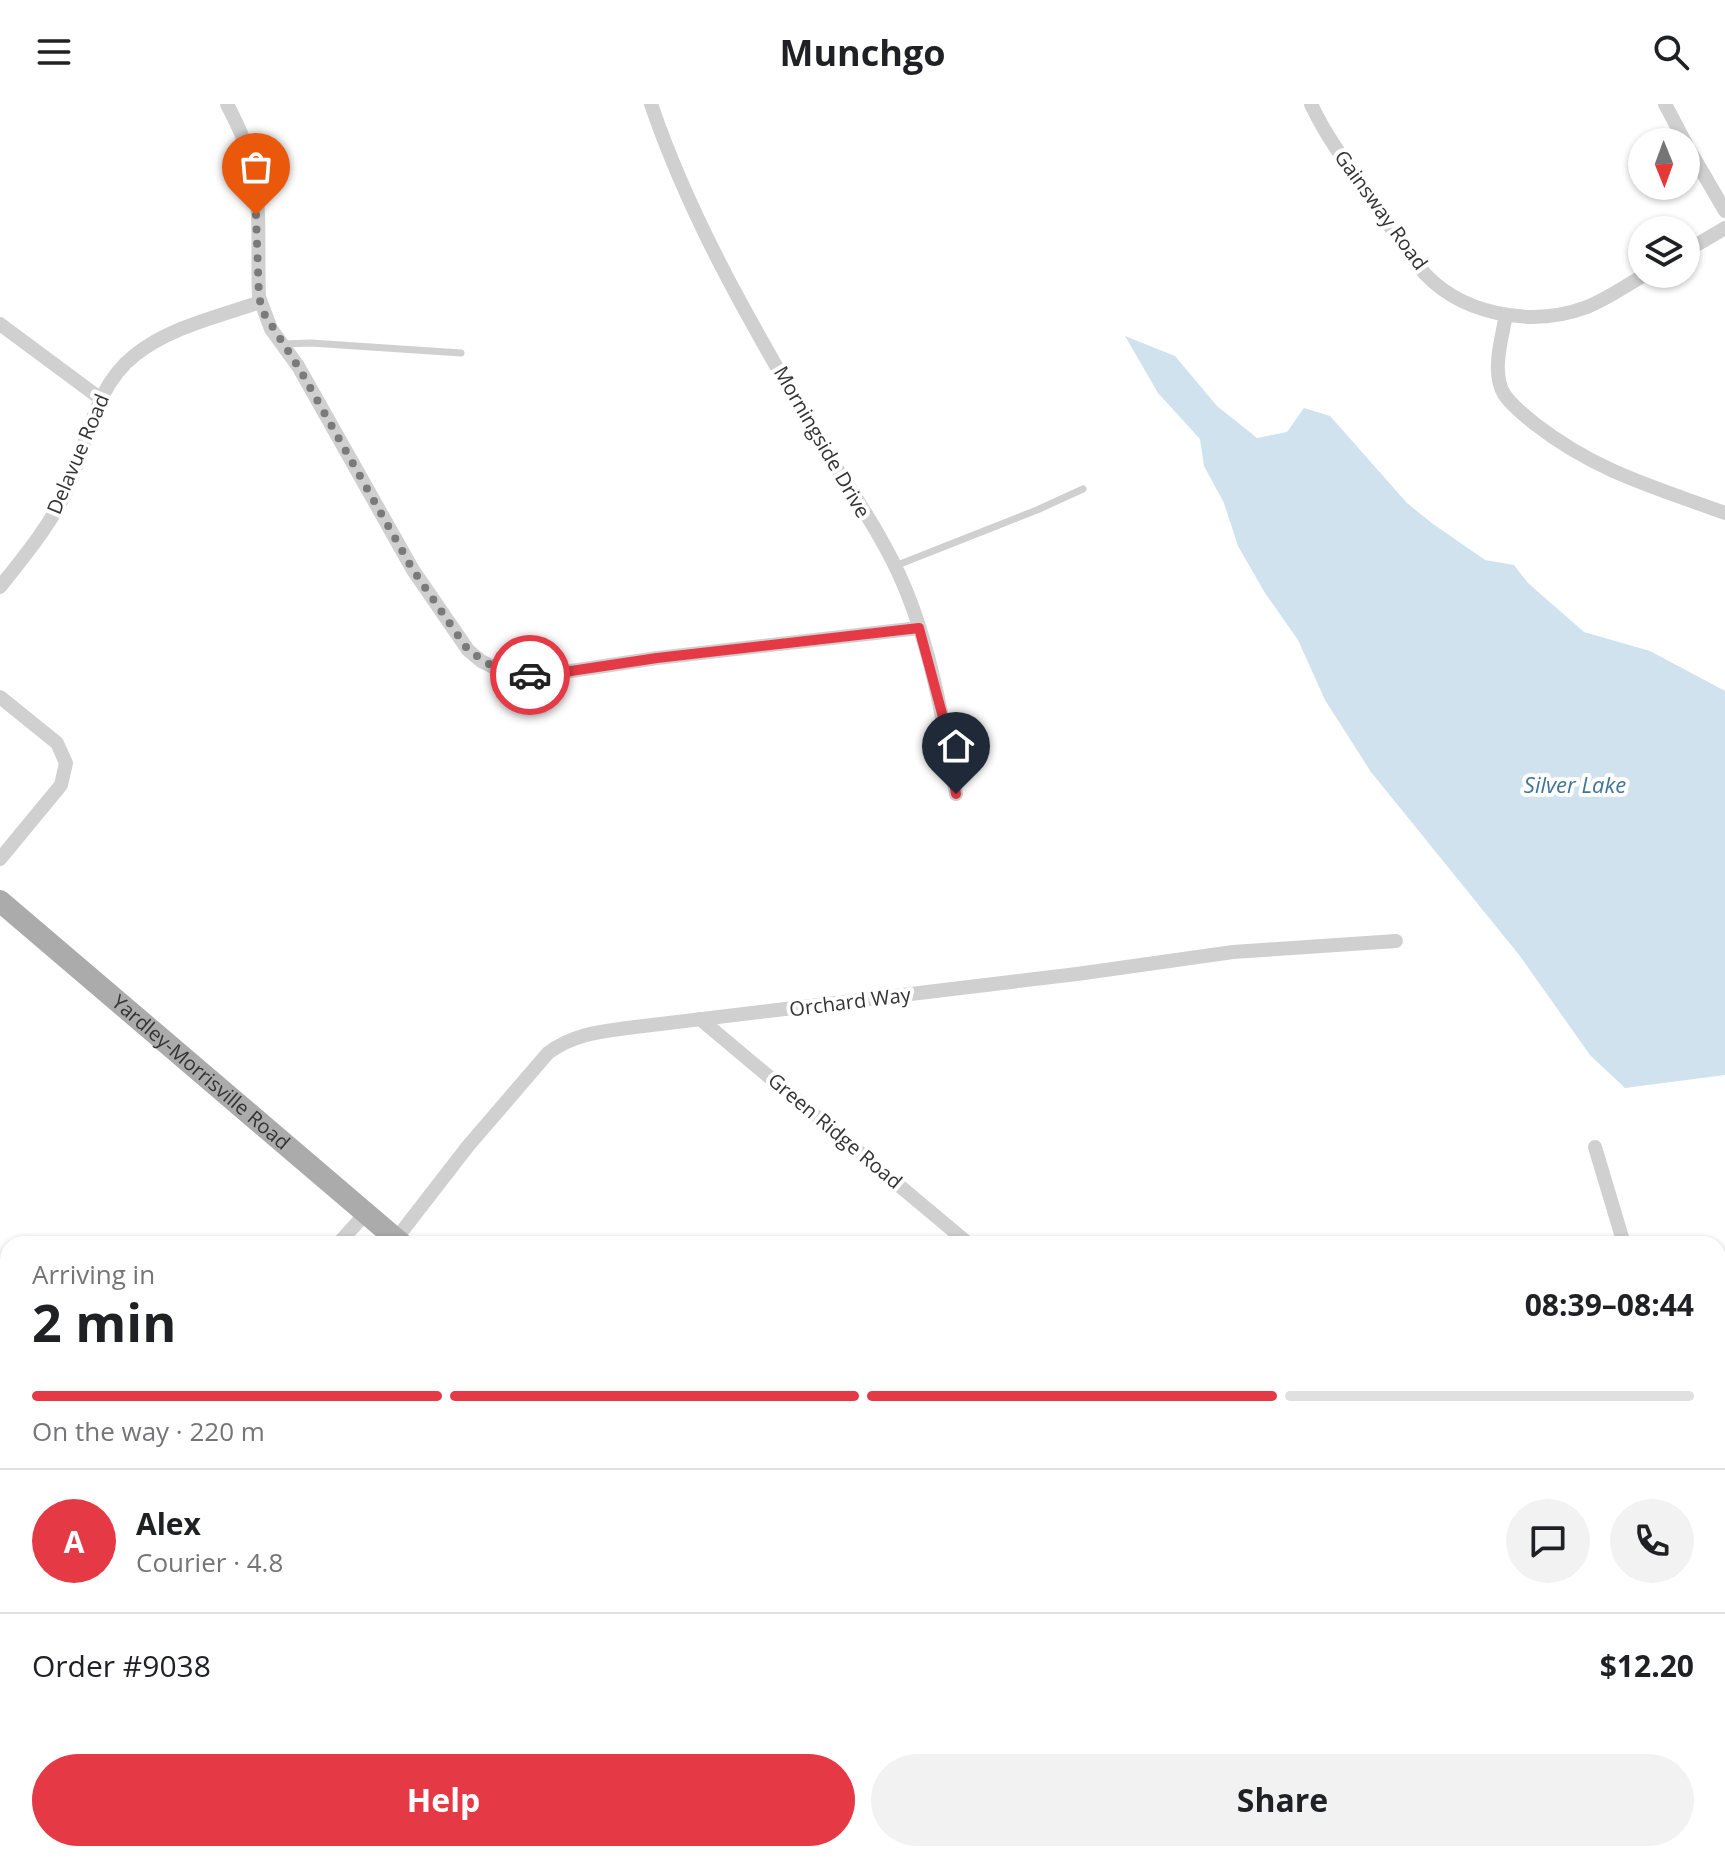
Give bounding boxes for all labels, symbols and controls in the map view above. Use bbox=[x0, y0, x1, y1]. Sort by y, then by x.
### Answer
text: Munchgo bbox=[779, 28, 946, 77]
icon: menu bbox=[32, 30, 76, 74]
icon: search bbox=[1649, 30, 1693, 74]
north arrow bbox=[1628, 128, 1700, 200]
map controls bbox=[1628, 128, 1700, 288]
pin bbox=[222, 133, 290, 215]
street label: Gainsway Road bbox=[1329, 144, 1434, 275]
icon: bag bbox=[234, 145, 278, 189]
button: layers bbox=[1628, 216, 1700, 288]
street label: Morningside Drive bbox=[768, 361, 877, 522]
street label: Delavue Road bbox=[40, 389, 115, 518]
courier bbox=[490, 635, 570, 715]
icon: car bbox=[508, 653, 552, 697]
pin bbox=[922, 712, 990, 794]
icon: home bbox=[934, 724, 978, 768]
water label: Silver Lake bbox=[1524, 769, 1626, 799]
street label: Orchard Way bbox=[788, 981, 913, 1022]
street label: Yardley-Morrisville Road bbox=[106, 988, 296, 1156]
street label: Green Ridge Road bbox=[763, 1067, 908, 1195]
text: Arriving in bbox=[32, 1256, 155, 1292]
text: 08:39–08:44 bbox=[1525, 1284, 1694, 1325]
text: 2 min bbox=[32, 1286, 176, 1357]
text: On the way · 220 m bbox=[32, 1413, 265, 1449]
button: chat bbox=[1506, 1499, 1590, 1583]
button: phone bbox=[1610, 1499, 1694, 1583]
text: Alex bbox=[136, 1503, 201, 1544]
text: A bbox=[64, 1521, 84, 1562]
text: Courier · 4.8 bbox=[136, 1544, 283, 1580]
text: Order #9038 bbox=[32, 1645, 211, 1686]
text: $12.20 bbox=[1600, 1645, 1694, 1686]
button: Help bbox=[32, 1754, 855, 1846]
button: Share bbox=[871, 1754, 1694, 1846]

